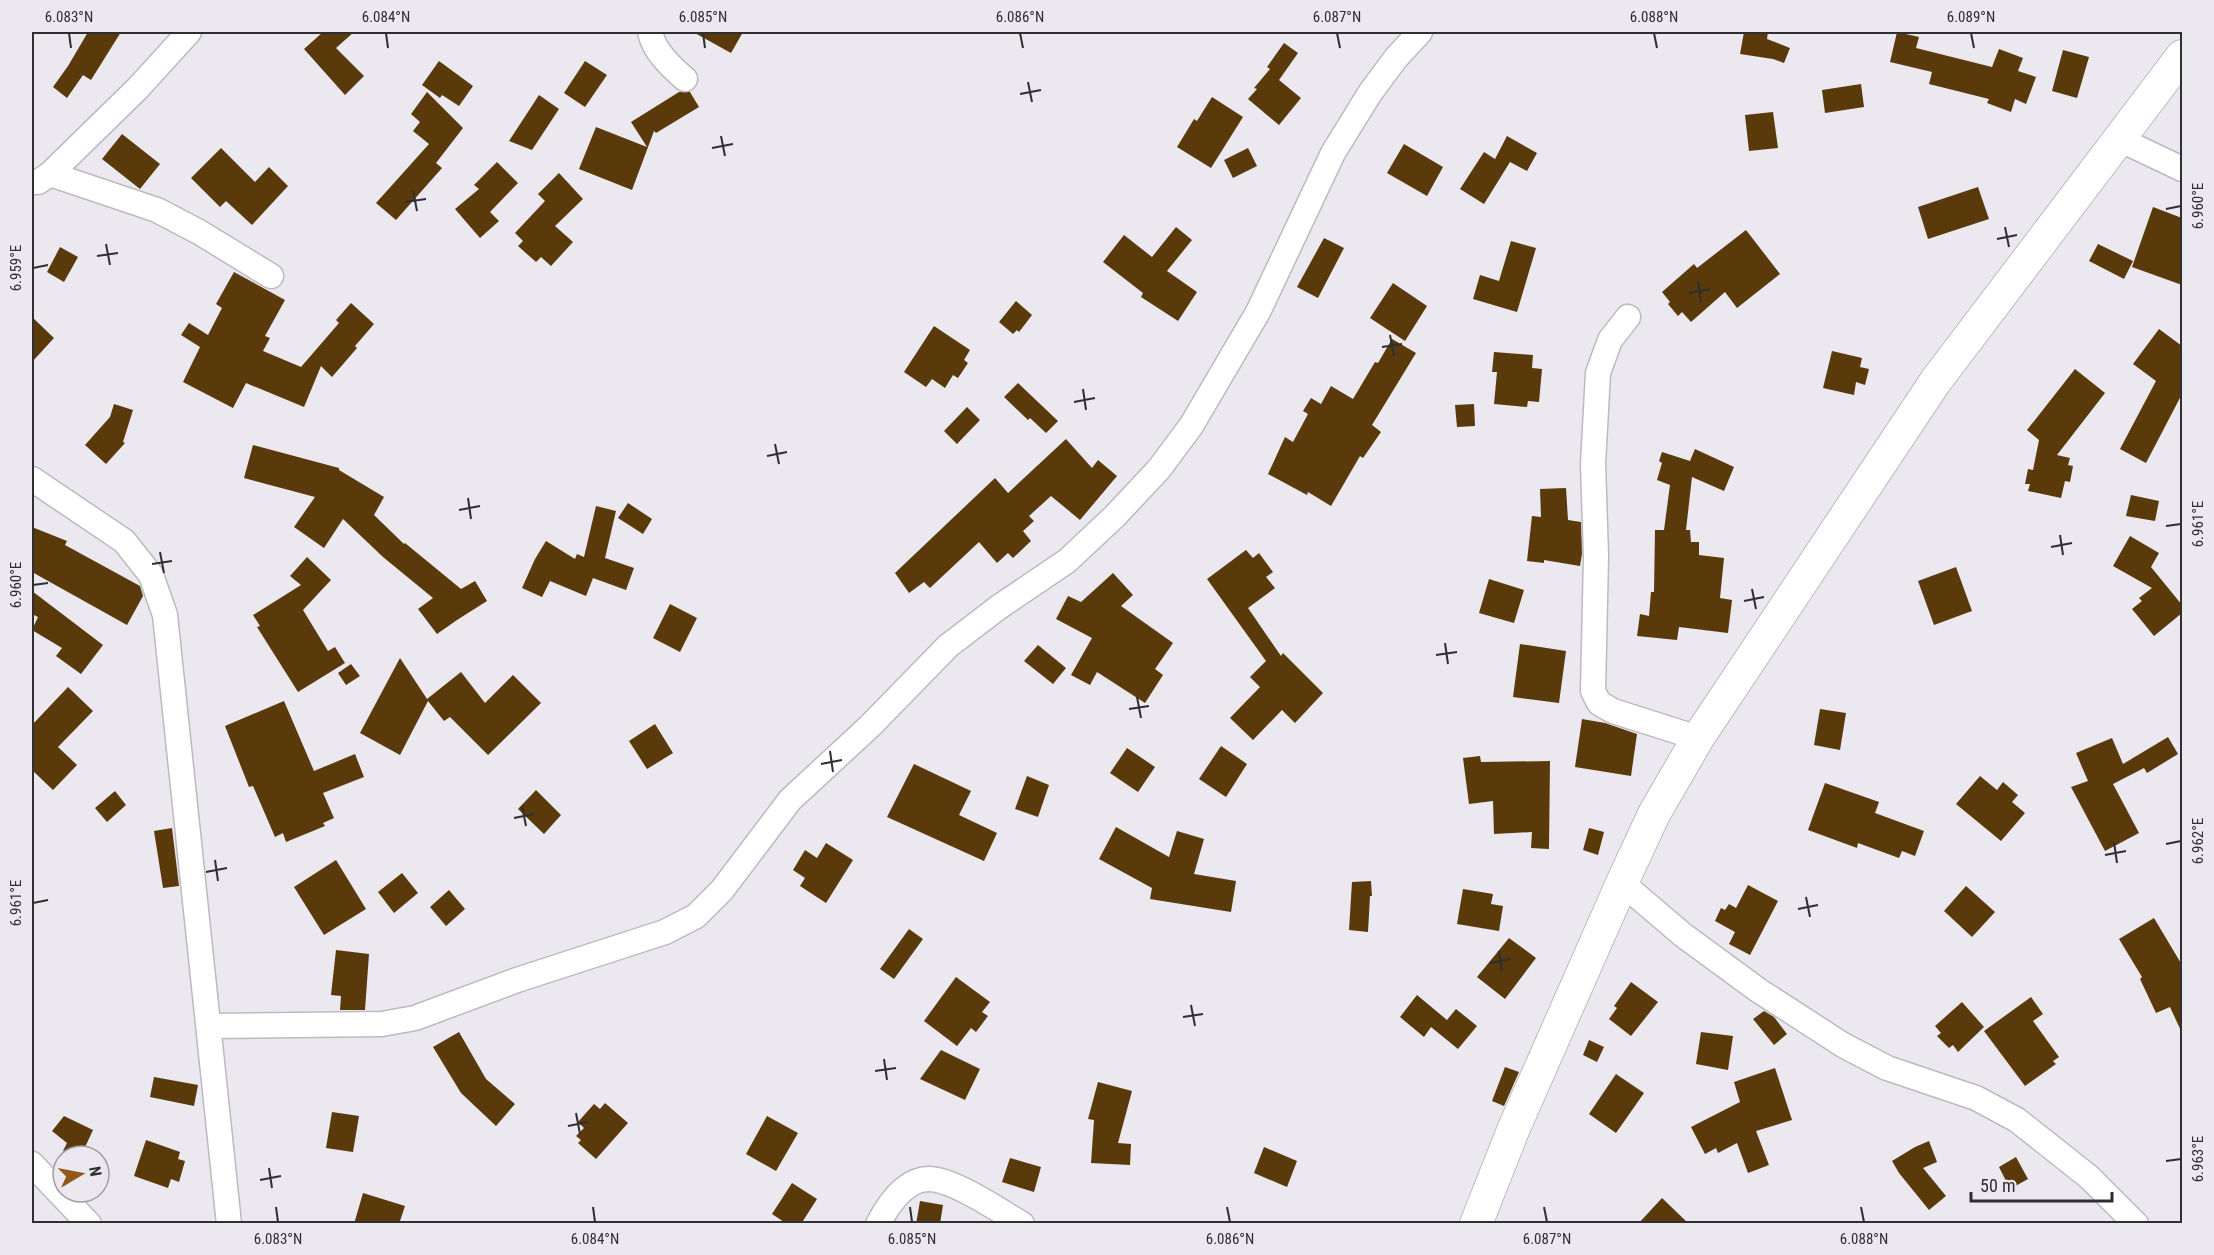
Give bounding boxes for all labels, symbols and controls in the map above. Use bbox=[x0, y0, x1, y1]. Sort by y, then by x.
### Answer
text: 6.083°N bbox=[45, 8, 93, 26]
text: 6.084°N bbox=[362, 8, 410, 26]
text: 6.085°N bbox=[679, 8, 727, 26]
text: 6.086°N bbox=[996, 8, 1044, 26]
text: 6.087°N bbox=[1313, 8, 1361, 26]
text: 6.088°N bbox=[1630, 8, 1678, 26]
text: 6.089°N bbox=[1947, 8, 1995, 26]
text: 6.960°E bbox=[2189, 183, 2207, 229]
text: 6.959°E bbox=[7, 245, 25, 291]
text: 6.961°E bbox=[2189, 501, 2207, 547]
text: 6.960°E bbox=[7, 562, 25, 608]
text: 6.962°E bbox=[2189, 818, 2207, 864]
text: 6.961°E bbox=[7, 880, 25, 926]
text: 6.963°E bbox=[2189, 1136, 2207, 1182]
north arrow bbox=[51, 1144, 111, 1204]
text: N bbox=[85, 1165, 105, 1178]
scale bar bbox=[1971, 1165, 2112, 1203]
text: 50 m bbox=[1980, 1175, 2015, 1196]
text: 6.083°N bbox=[254, 1230, 302, 1248]
text: 6.084°N bbox=[571, 1230, 619, 1248]
text: 6.085°N bbox=[888, 1230, 936, 1248]
text: 6.086°N bbox=[1206, 1230, 1254, 1248]
text: 6.087°N bbox=[1523, 1230, 1571, 1248]
text: 6.088°N bbox=[1840, 1230, 1888, 1248]

